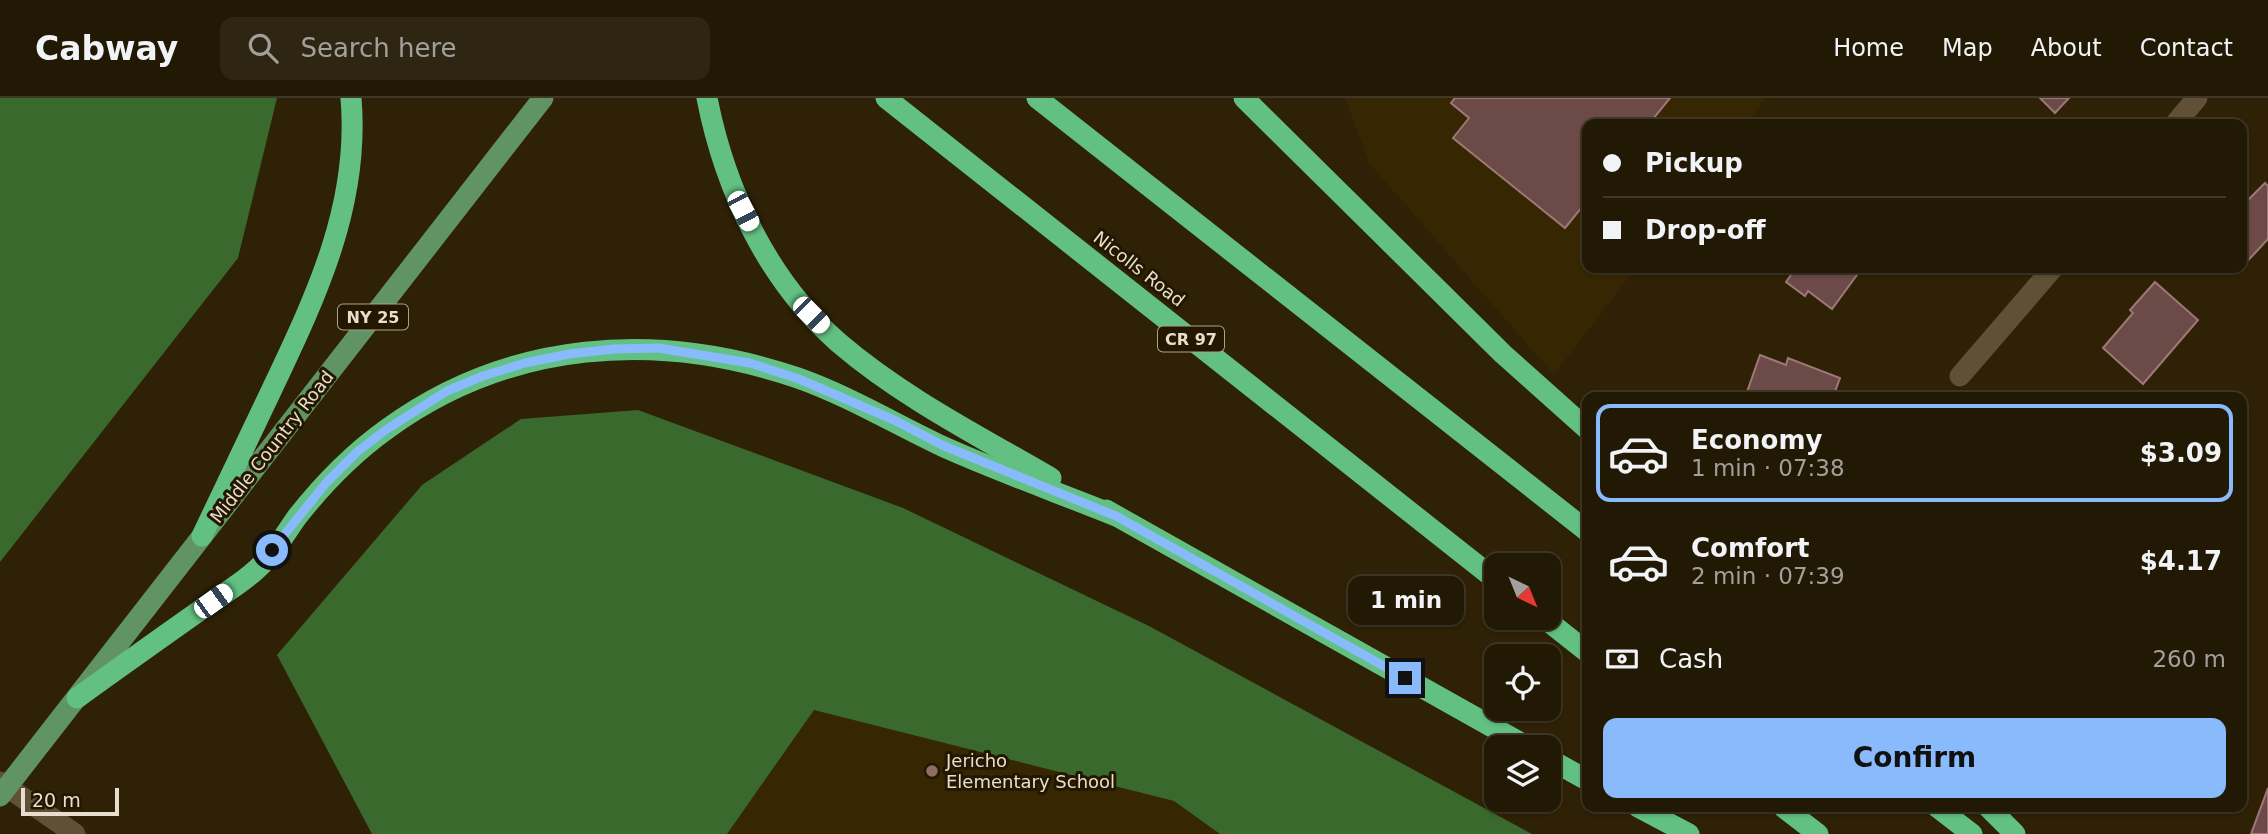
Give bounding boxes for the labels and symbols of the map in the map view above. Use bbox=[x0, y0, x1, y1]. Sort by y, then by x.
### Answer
car bbox=[724, 188, 763, 234]
street label: Nicolls Road bbox=[1090, 227, 1189, 311]
car bbox=[789, 293, 834, 337]
road number: NY 25 bbox=[338, 304, 408, 330]
road number: CR 97 bbox=[1158, 327, 1224, 352]
street label: Middle Country Road bbox=[206, 366, 338, 527]
route start bbox=[256, 534, 288, 566]
north arrow bbox=[1484, 553, 1561, 630]
callout: 1 min bbox=[1347, 576, 1463, 626]
car bbox=[190, 580, 237, 622]
route end bbox=[1389, 662, 1421, 694]
place label: Jericho Elementary School bbox=[945, 750, 1115, 792]
marker: Jericho Elementary School bbox=[924, 763, 940, 779]
scale bar bbox=[21, 785, 119, 817]

